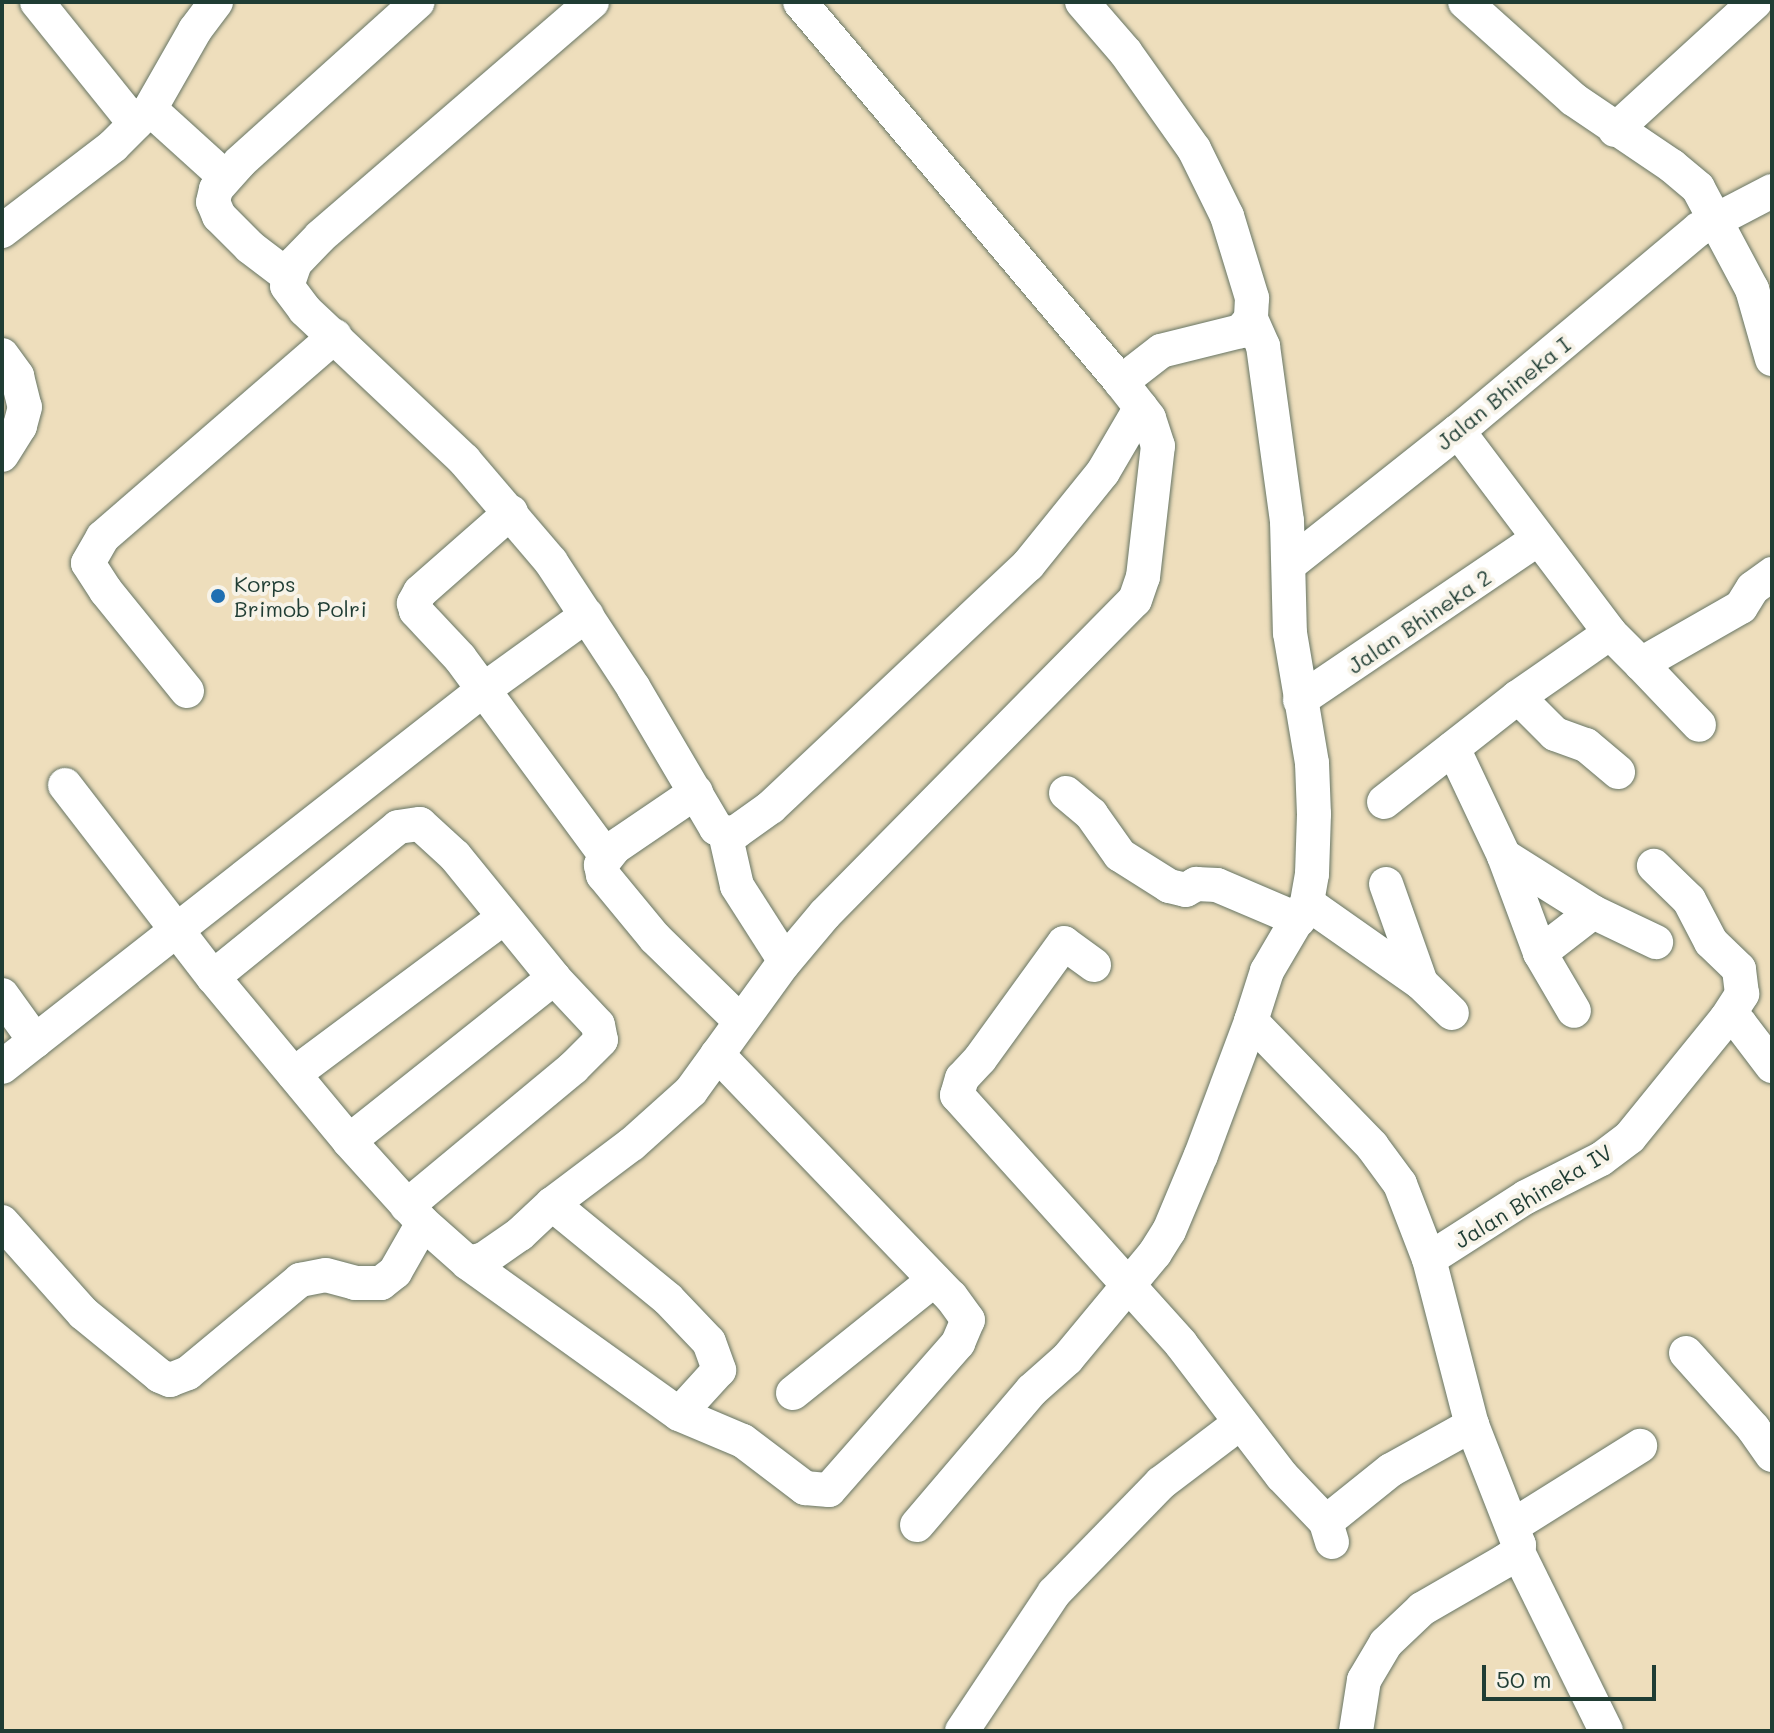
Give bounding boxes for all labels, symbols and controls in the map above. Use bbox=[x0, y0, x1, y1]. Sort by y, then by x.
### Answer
street label: Jalan Bhineka I bbox=[1431, 331, 1575, 455]
street label: Jalan Bhineka 2 bbox=[1342, 563, 1496, 679]
place label: Korps Brimob Polri bbox=[234, 570, 367, 622]
marker: Korps Brimob Polri bbox=[209, 587, 227, 605]
street label: Jalan Bhineka IV bbox=[1449, 1139, 1617, 1253]
scale bar bbox=[1486, 1649, 1660, 1699]
text: 50 m bbox=[1496, 1663, 1552, 1694]

